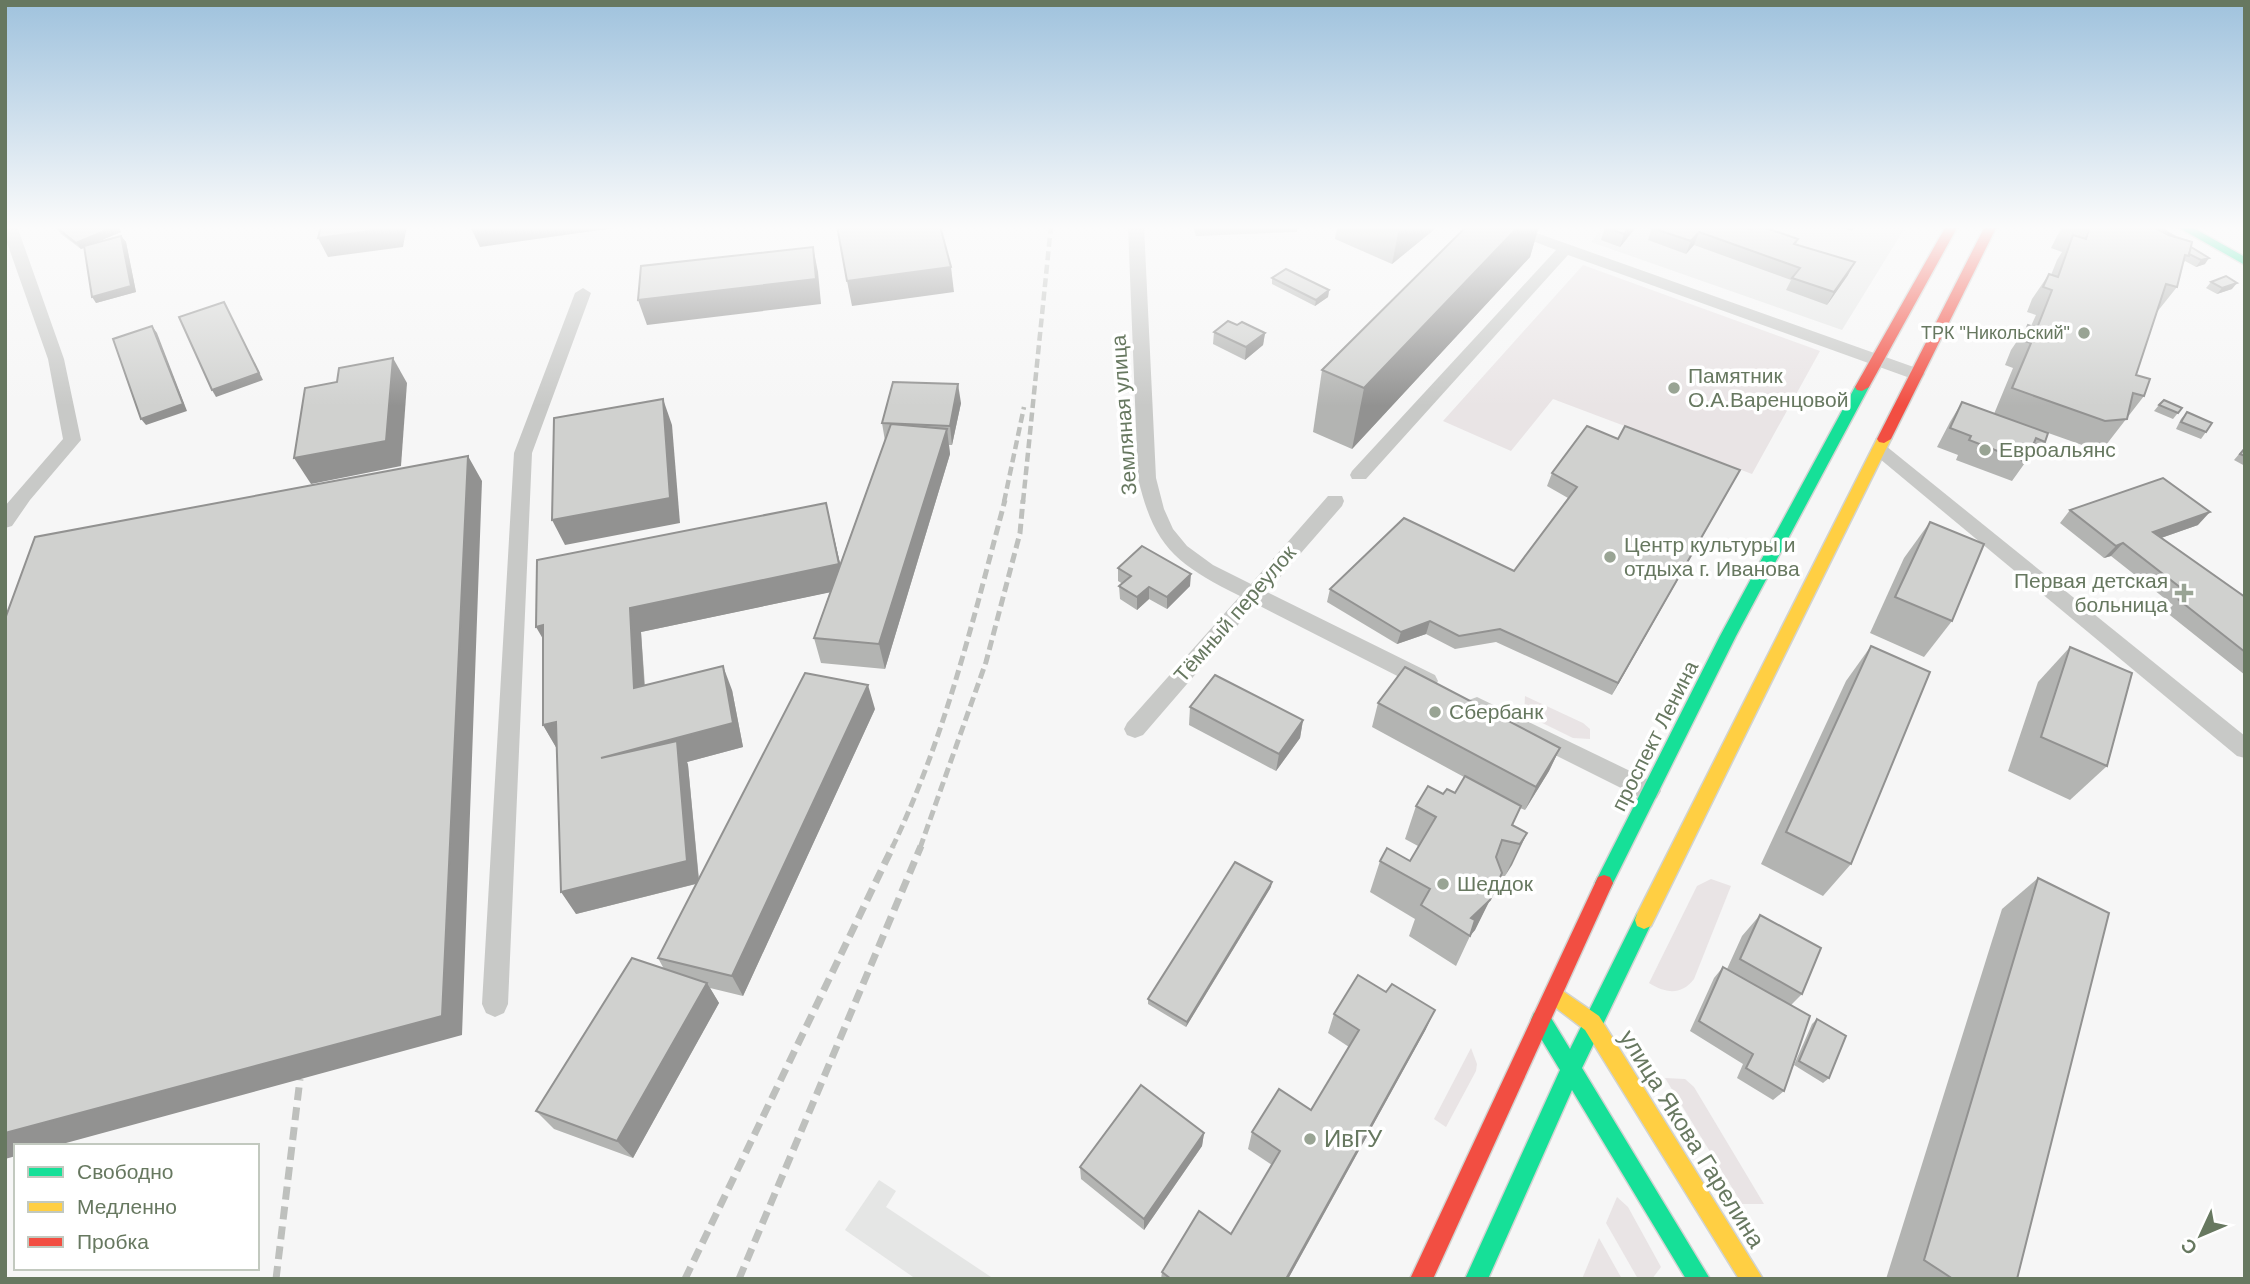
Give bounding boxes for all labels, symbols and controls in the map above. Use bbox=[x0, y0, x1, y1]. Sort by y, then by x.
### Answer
place label: ТРК "Никольский" bbox=[1921, 323, 2070, 343]
marker: ТРК "Никольский" bbox=[2076, 325, 2092, 341]
street label: Земляная улица bbox=[1106, 334, 1141, 496]
place label: Памятник О.А.Варенцовой bbox=[1688, 364, 1848, 411]
marker: Памятник О.А.Варенцовой bbox=[1666, 380, 1682, 396]
place label: Евроальянс bbox=[1999, 438, 2116, 461]
marker: Евроальянс bbox=[1977, 442, 1993, 458]
place label: Центр культуры и отдыха г. Иванова bbox=[1624, 533, 1800, 580]
street label: Тёмный переулок bbox=[1169, 540, 1301, 686]
marker: Центр культуры и отдыха г. Иванова bbox=[1602, 549, 1618, 565]
place label: Первая детская больница bbox=[2014, 569, 2168, 616]
marker: Первая детская больница bbox=[2174, 583, 2194, 603]
street label: проспект Ленина bbox=[1607, 657, 1702, 815]
place label: Сбербанк bbox=[1449, 700, 1544, 723]
marker: Сбербанк bbox=[1427, 704, 1443, 720]
place label: Шеддок bbox=[1457, 872, 1534, 895]
marker: Шеддок bbox=[1435, 876, 1451, 892]
street label: улица Якова Гарелина bbox=[1614, 1025, 1771, 1253]
place label: ИвГУ bbox=[1324, 1125, 1383, 1152]
marker: ИвГУ bbox=[1302, 1131, 1318, 1147]
legend bbox=[14, 1144, 259, 1270]
text: Свободно bbox=[77, 1160, 174, 1183]
text: Медленно bbox=[77, 1195, 177, 1218]
north arrow bbox=[2166, 1200, 2236, 1270]
text: Пробка bbox=[77, 1230, 149, 1253]
text: С bbox=[2177, 1234, 2201, 1259]

